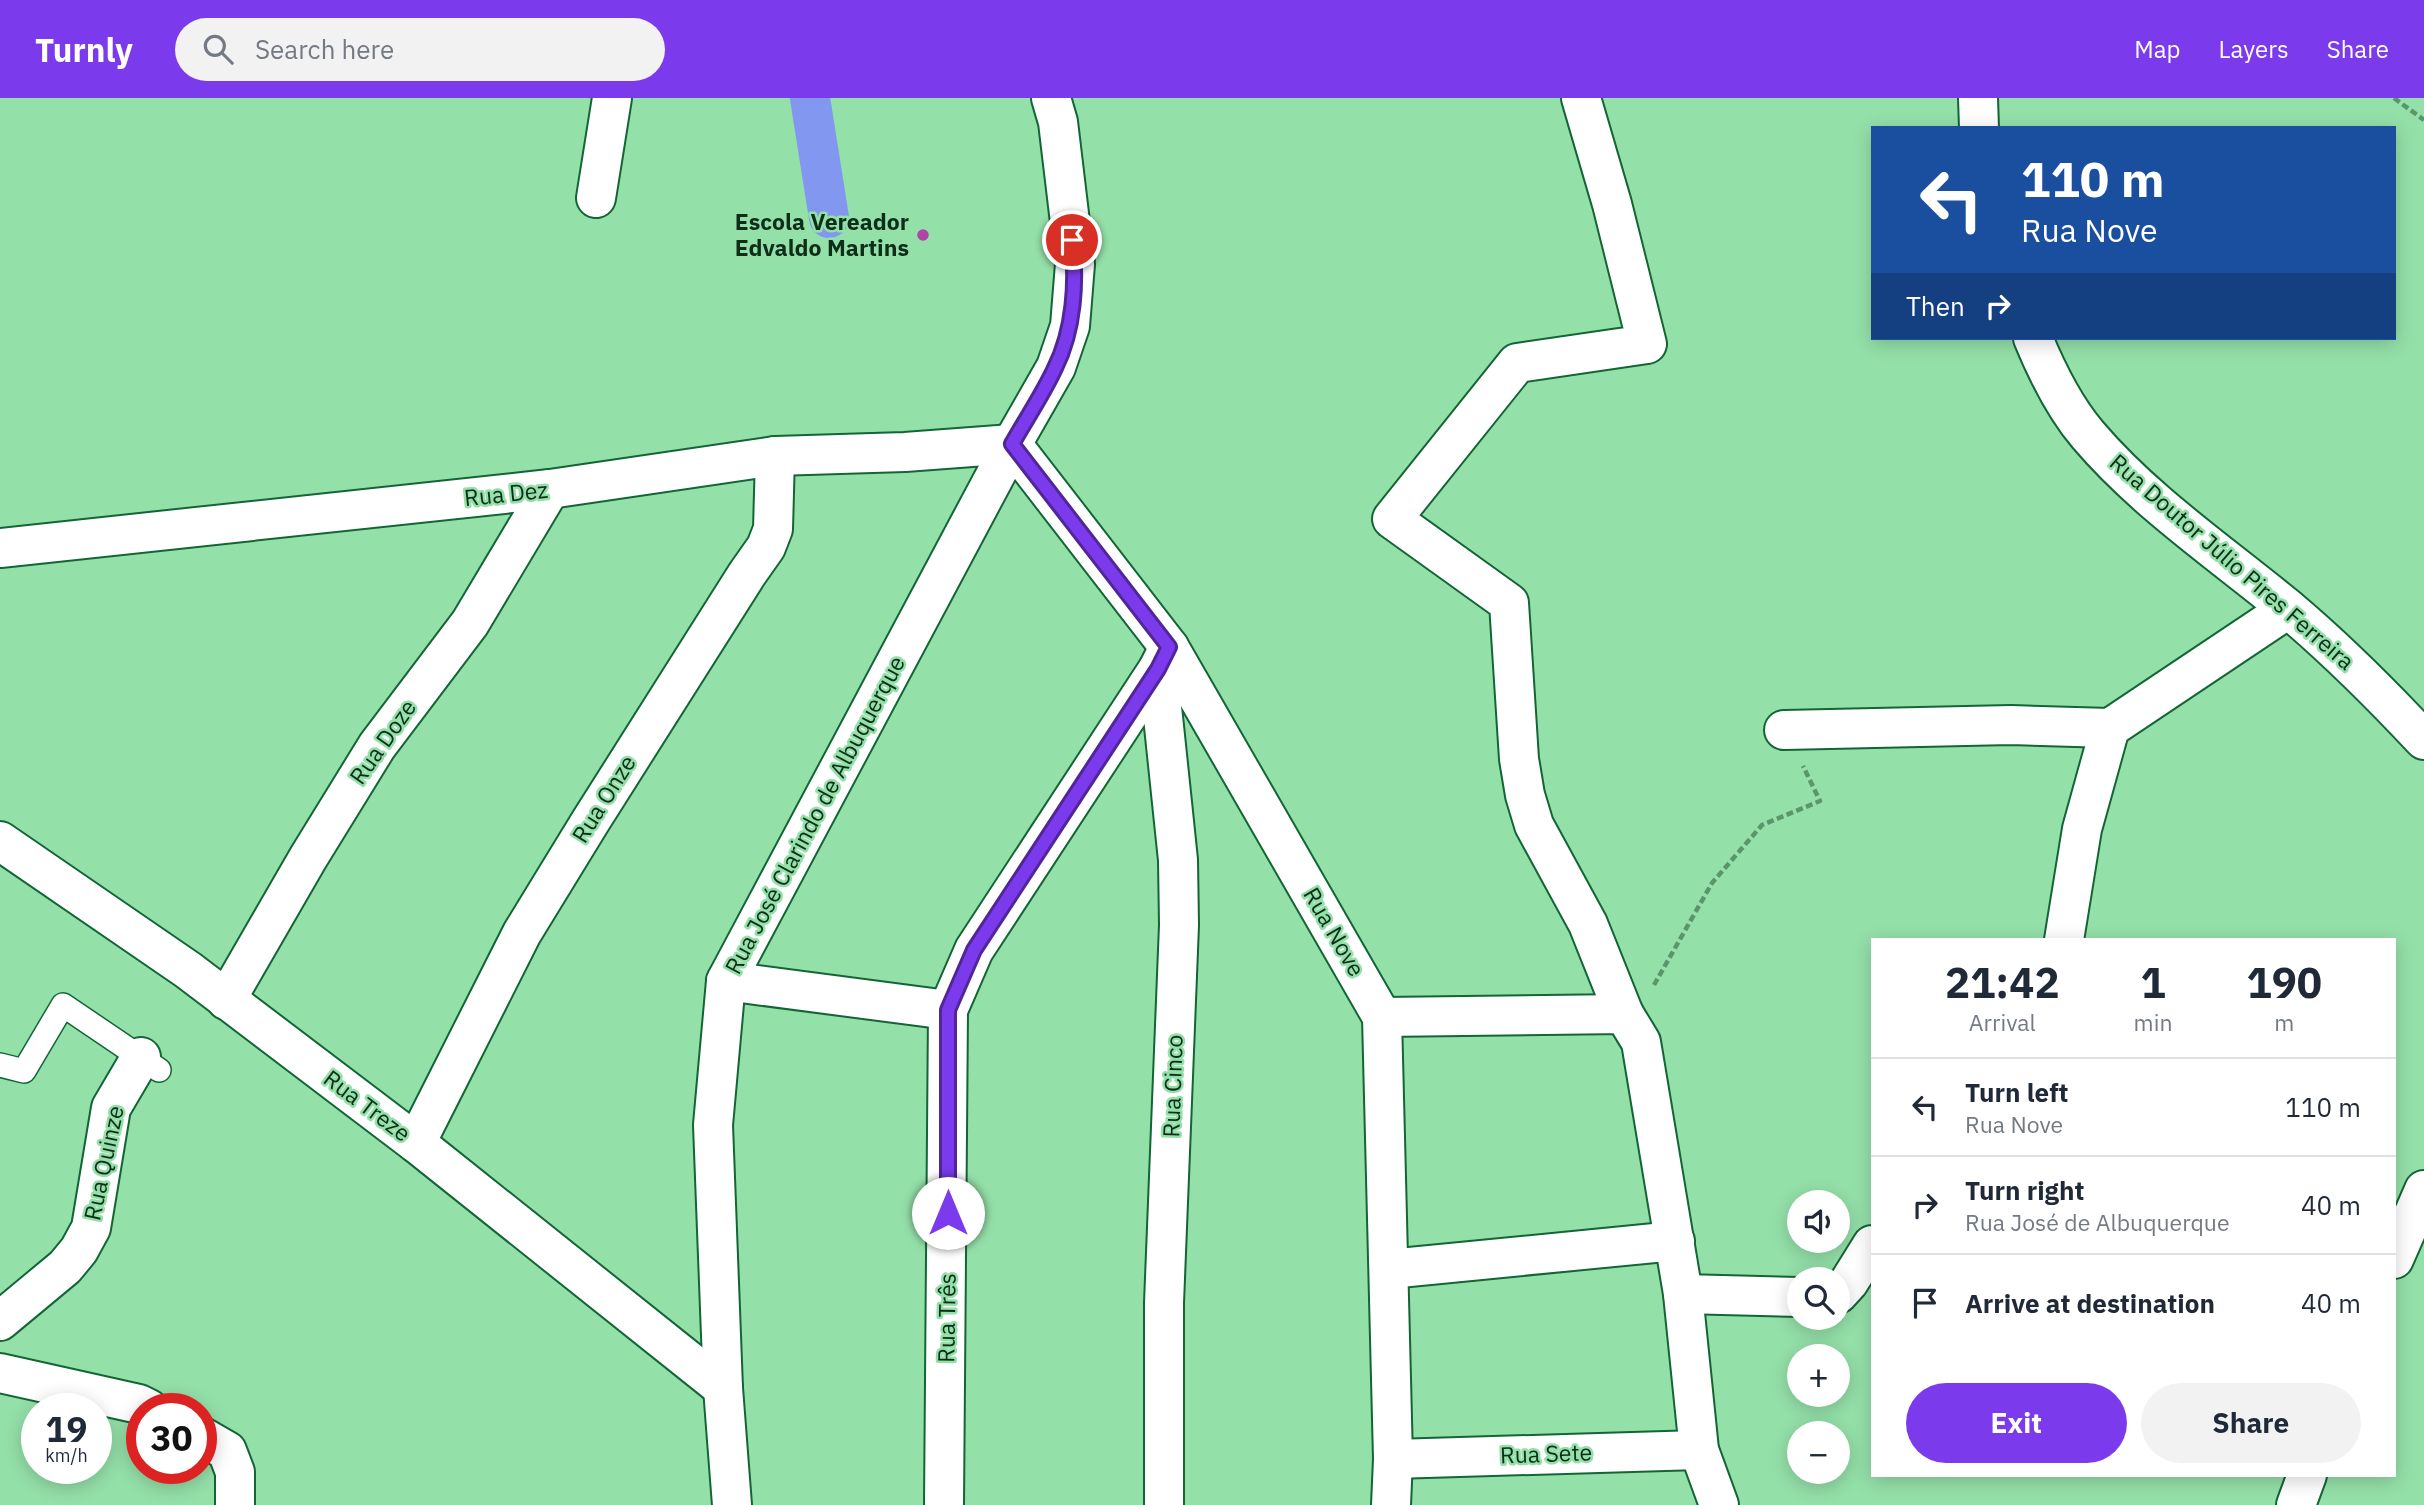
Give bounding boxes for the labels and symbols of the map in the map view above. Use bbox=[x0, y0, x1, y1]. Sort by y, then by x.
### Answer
place label: Escola Vereador Edvaldo Martins bbox=[735, 206, 909, 262]
pin bbox=[1042, 210, 1102, 270]
marker: Escola Vereador Edvaldo Martins bbox=[915, 227, 931, 243]
street label: Rua Doutor Júlio Pires Ferreira bbox=[2104, 447, 2361, 676]
street label: Rua Dez bbox=[462, 474, 549, 512]
street label: Rua José Clarindo de Albuquerque bbox=[717, 650, 911, 979]
street label: Rua Doze bbox=[342, 693, 422, 790]
street label: Rua Onze bbox=[564, 749, 642, 848]
street label: Rua Nove bbox=[1297, 881, 1372, 982]
street label: Rua Cinco bbox=[1155, 1034, 1189, 1138]
street label: Rua Treze bbox=[318, 1063, 417, 1148]
street label: Rua Quinze bbox=[76, 1103, 130, 1223]
position arrow bbox=[911, 1176, 985, 1250]
street label: Rua Três bbox=[930, 1273, 962, 1363]
speed limit sign: 30 bbox=[126, 1393, 217, 1484]
street label: Rua Sete bbox=[1499, 1436, 1593, 1470]

